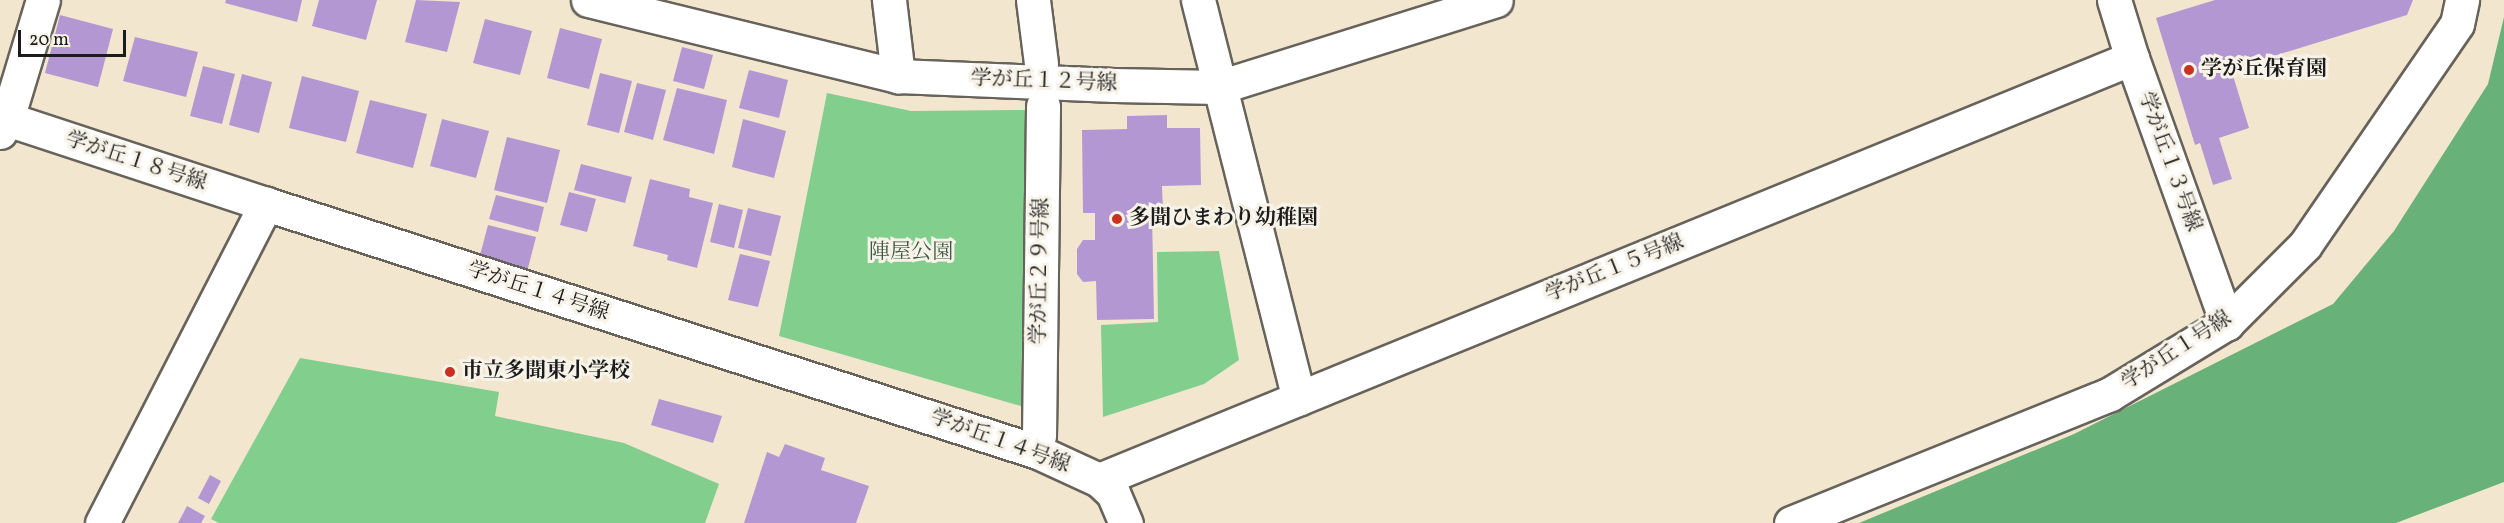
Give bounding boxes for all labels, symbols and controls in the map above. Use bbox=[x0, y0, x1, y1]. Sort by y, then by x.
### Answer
scale bar bbox=[21, 18, 129, 56]
text: 20 m bbox=[29, 28, 69, 53]
place label: 学が丘保育園 bbox=[2201, 57, 2327, 83]
marker: 学が丘保育園 bbox=[2182, 63, 2196, 77]
street label: 学が丘１２号線 bbox=[970, 67, 1118, 97]
street label: 学が丘１３号線 bbox=[2132, 89, 2206, 235]
street label: 学が丘１８号線 bbox=[62, 127, 210, 197]
street label: 学が丘２９号線 bbox=[1027, 197, 1055, 345]
place label: 多聞ひまわり幼稚園 bbox=[1129, 206, 1318, 232]
marker: 多聞ひまわり幼稚園 bbox=[1110, 212, 1124, 226]
street label: 学が丘１５号線 bbox=[1542, 230, 1688, 308]
park label: 陣屋公園 bbox=[869, 240, 953, 266]
street label: 学が丘１４号線 bbox=[464, 257, 612, 327]
street label: 学が丘１号線 bbox=[2117, 306, 2237, 396]
place label: 市立多聞東小学校 bbox=[462, 359, 630, 385]
marker: 市立多聞東小学校 bbox=[443, 365, 457, 379]
street label: 学が丘１４号線 bbox=[927, 405, 1073, 479]

